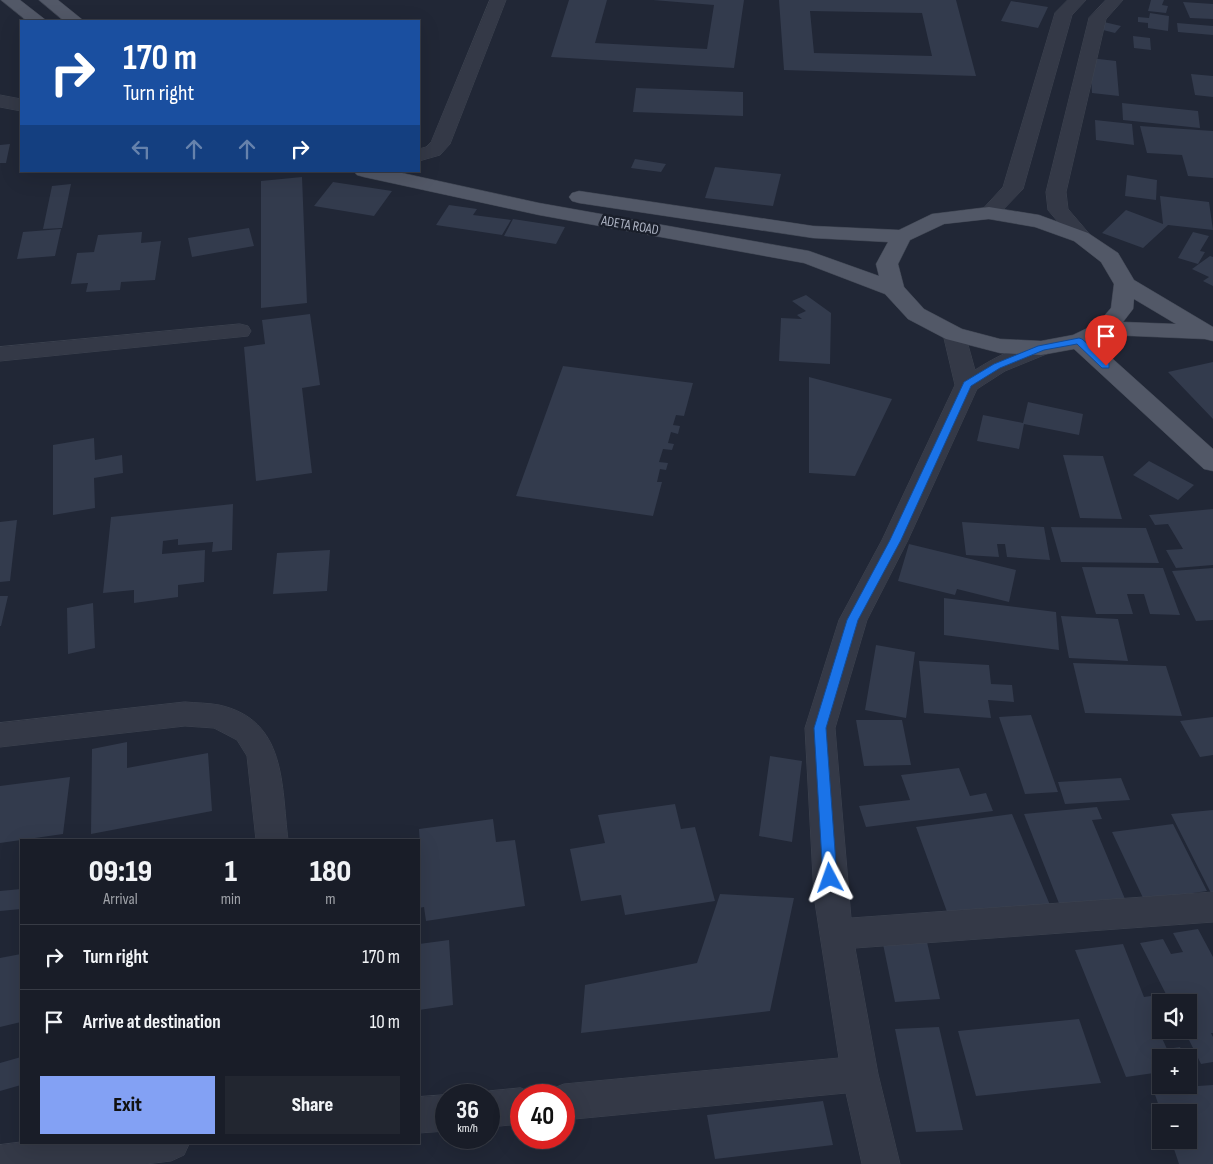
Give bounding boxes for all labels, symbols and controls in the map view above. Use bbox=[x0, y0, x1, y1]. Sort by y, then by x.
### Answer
text: 170 m bbox=[123, 37, 197, 80]
icon: right bbox=[40, 40, 105, 105]
text: Turn right bbox=[123, 80, 194, 107]
icon: left bbox=[127, 135, 155, 163]
icon: ahead bbox=[180, 135, 208, 163]
icon: ahead bbox=[233, 135, 261, 163]
icon: right bbox=[286, 135, 314, 163]
street label: ADETA ROAD bbox=[599, 211, 660, 238]
pin bbox=[1085, 315, 1127, 366]
icon: arrive bbox=[1092, 322, 1120, 350]
position arrow bbox=[803, 851, 855, 903]
text: 09:19 bbox=[89, 854, 152, 890]
text: 1 bbox=[225, 854, 237, 890]
text: 180 bbox=[310, 854, 351, 890]
text: Arrival bbox=[103, 890, 138, 909]
text: min bbox=[221, 890, 241, 909]
text: m bbox=[325, 890, 336, 909]
icon: right bbox=[40, 943, 68, 971]
text: Turn right bbox=[83, 946, 148, 969]
text: 170 m bbox=[362, 946, 400, 969]
map controls bbox=[1152, 994, 1197, 1149]
button: sound bbox=[1152, 994, 1197, 1039]
icon: arrive bbox=[40, 1008, 68, 1036]
text: Arrive at destination bbox=[83, 1011, 221, 1034]
text: 10 m bbox=[370, 1011, 400, 1034]
button: + bbox=[1152, 1049, 1197, 1094]
button: Exit bbox=[40, 1076, 215, 1134]
button: Share bbox=[225, 1076, 400, 1134]
speed limit sign: 40 bbox=[510, 1084, 575, 1149]
text: 36 bbox=[456, 1095, 479, 1126]
button: − bbox=[1152, 1104, 1197, 1149]
text: km/h bbox=[457, 1121, 478, 1136]

